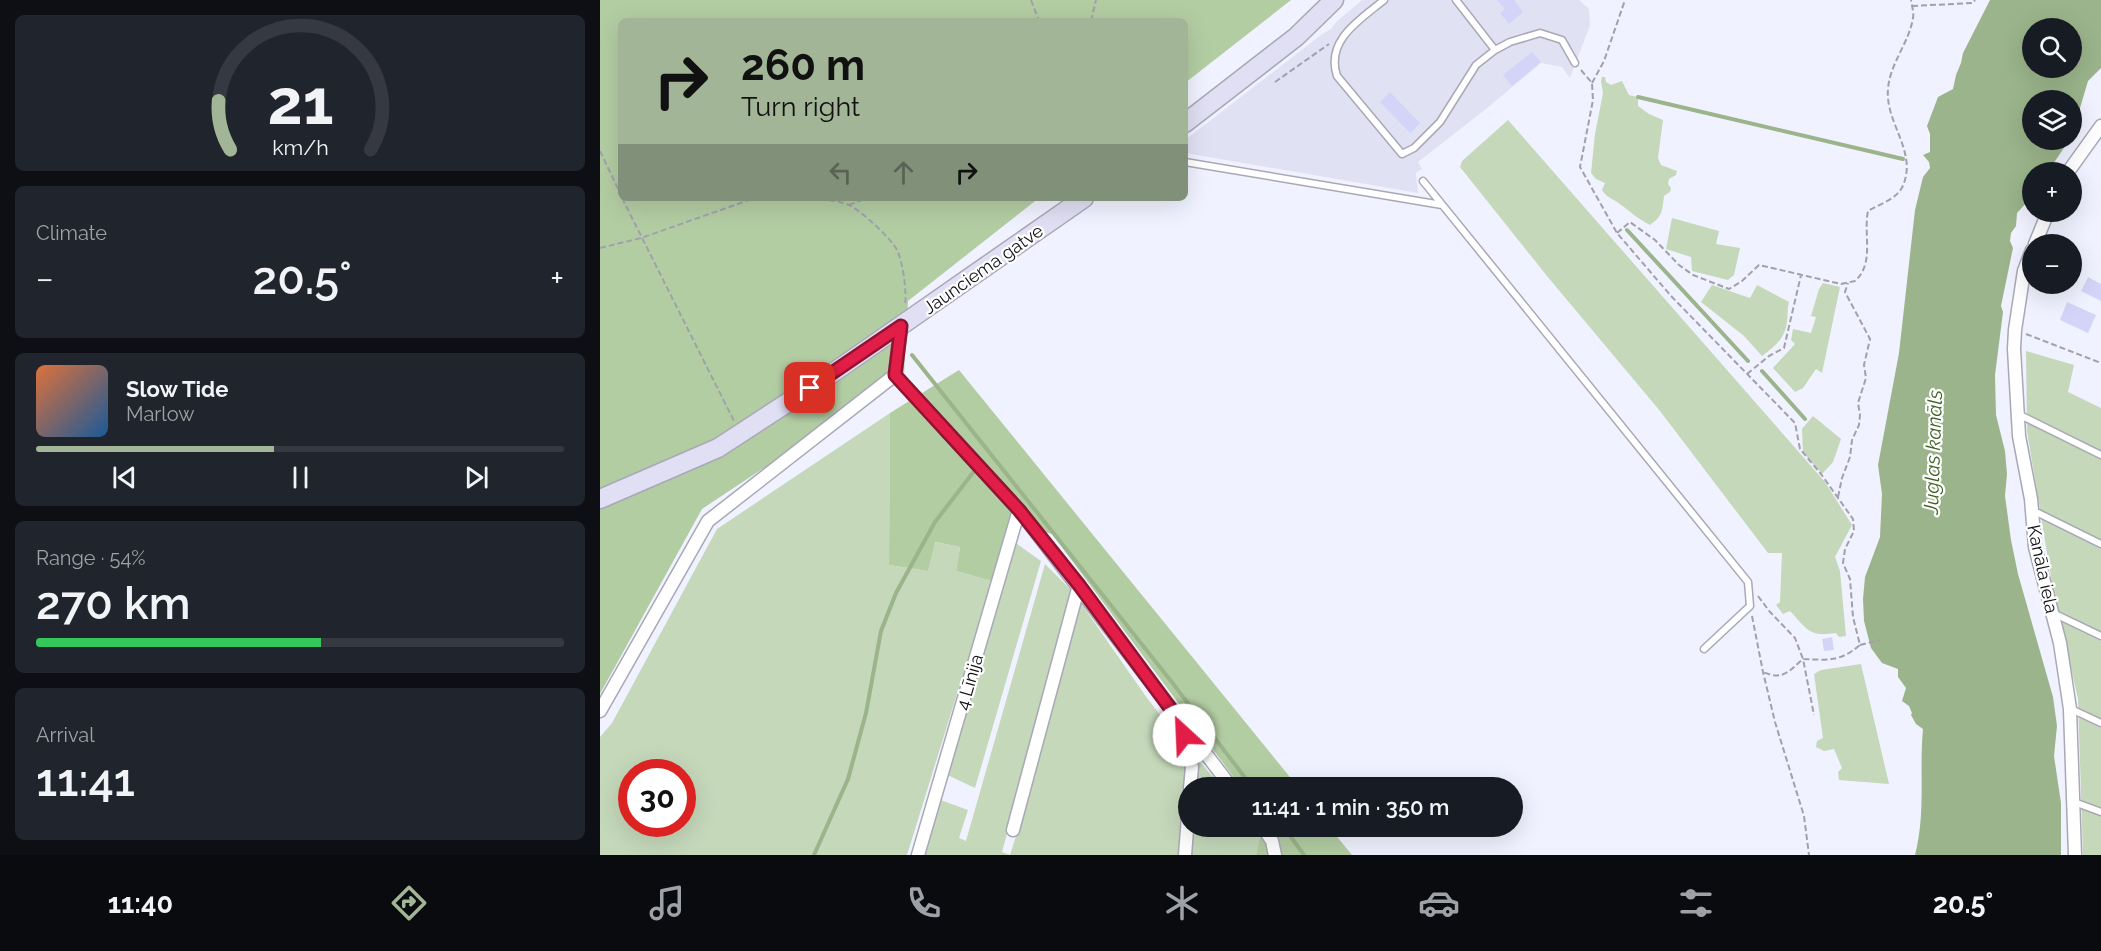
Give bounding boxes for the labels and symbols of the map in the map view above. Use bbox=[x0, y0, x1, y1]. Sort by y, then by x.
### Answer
street label: Jaunciema gatve bbox=[919, 220, 1047, 318]
pin bbox=[784, 362, 835, 413]
water label: Juglas kanāls bbox=[1919, 389, 1947, 516]
street label: Kanāla iela bbox=[2023, 523, 2063, 615]
street label: 4 Līnija bbox=[951, 652, 987, 712]
position arrow bbox=[1152, 703, 1216, 767]
speed limit sign: 30 bbox=[618, 759, 696, 837]

